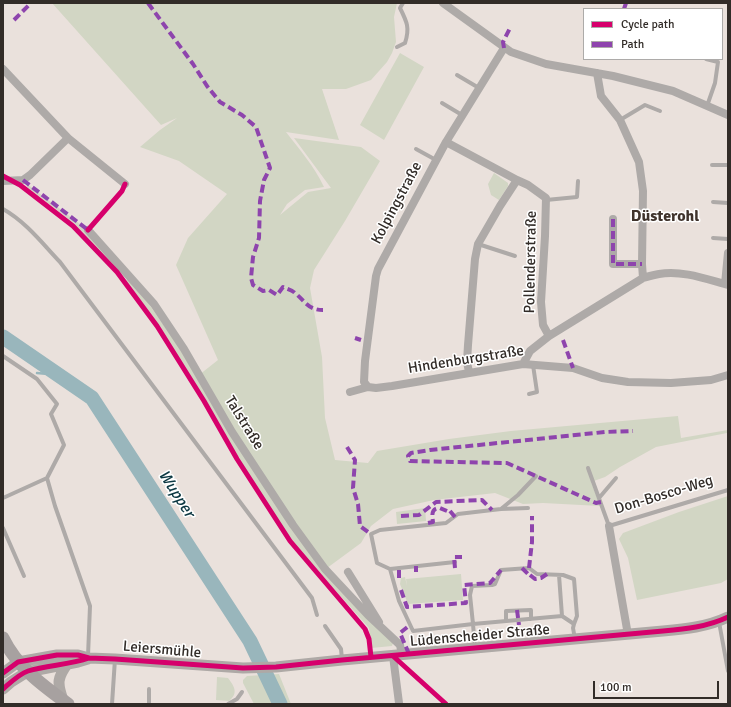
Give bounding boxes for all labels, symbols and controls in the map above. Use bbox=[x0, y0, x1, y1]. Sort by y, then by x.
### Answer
legend bbox=[583, 8, 723, 60]
text: Cycle path bbox=[621, 17, 674, 32]
text: Path bbox=[621, 37, 644, 52]
street label: Kolpingstraße bbox=[368, 159, 426, 247]
district label: Düsterohl bbox=[631, 207, 699, 227]
street label: Pollenderstraße bbox=[521, 210, 541, 314]
street label: Hindenburgstraße bbox=[407, 342, 525, 378]
street label: Talstraße bbox=[220, 393, 268, 453]
water label: Wupper bbox=[154, 467, 198, 521]
street label: Don-Bosco-Weg bbox=[613, 471, 715, 519]
street label: Lüdenscheider Straße bbox=[409, 621, 551, 651]
street label: Leiersmühle bbox=[122, 638, 202, 662]
scale bar bbox=[595, 673, 721, 699]
text: 100 m bbox=[600, 680, 632, 695]

